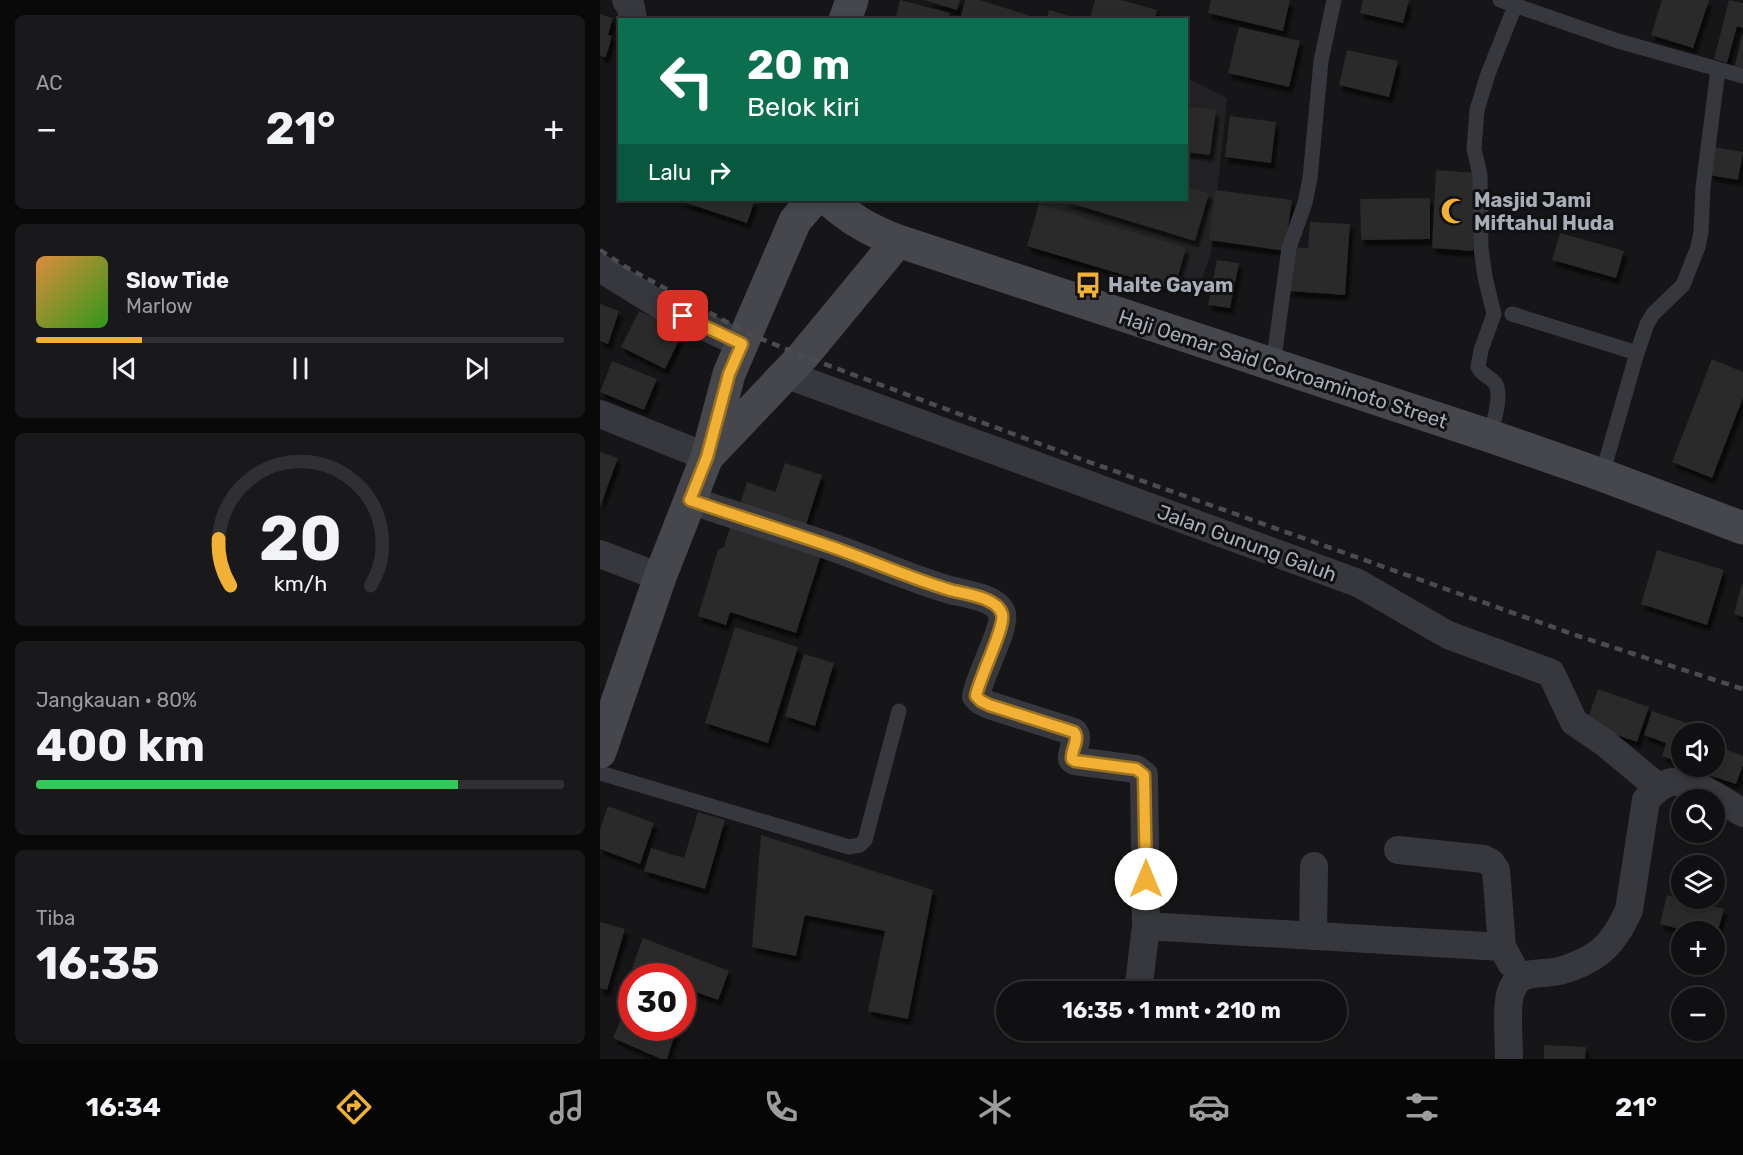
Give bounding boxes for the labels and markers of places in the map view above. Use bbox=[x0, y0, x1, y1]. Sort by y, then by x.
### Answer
place label: Masjid Jami Miftahul Huda bbox=[1474, 188, 1614, 235]
mosque icon: Masjid Jami Miftahul Huda bbox=[1439, 196, 1469, 226]
bus stop icon: Halte Gayam bbox=[1073, 270, 1103, 300]
place label: Halte Gayam bbox=[1108, 273, 1233, 297]
pin bbox=[657, 290, 708, 341]

